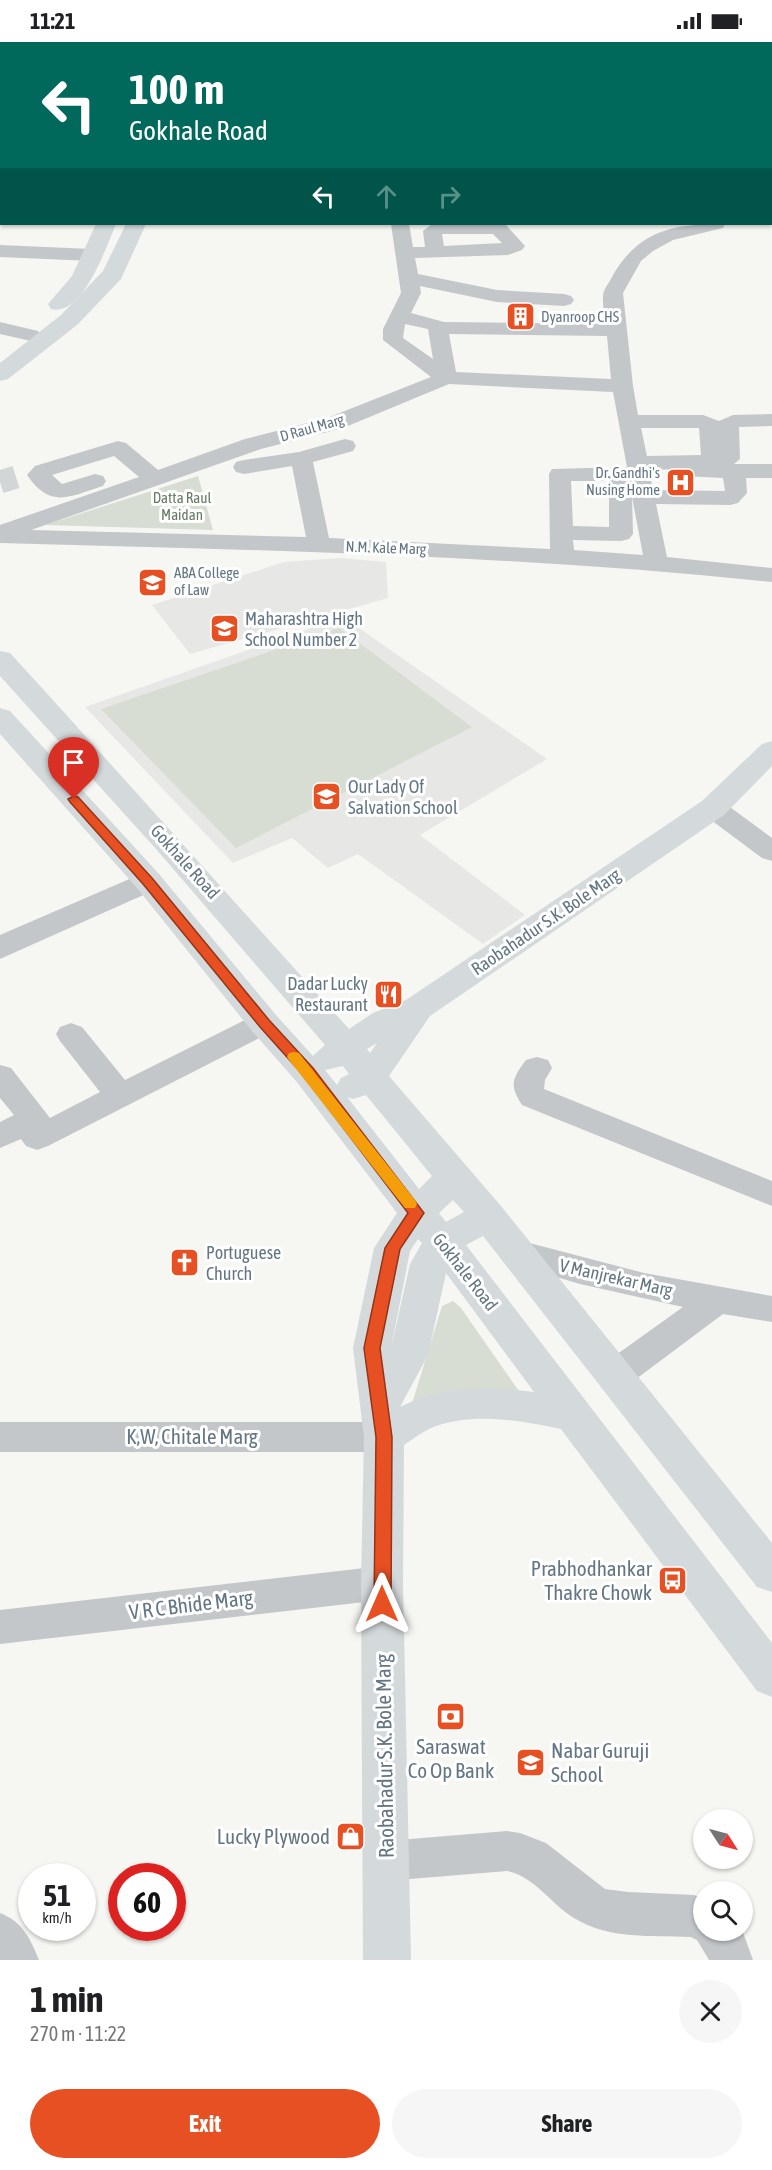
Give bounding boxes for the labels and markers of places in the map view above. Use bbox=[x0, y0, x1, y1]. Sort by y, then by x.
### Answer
building icon: Dyanroop CHS bbox=[504, 301, 536, 333]
place label: Dyanroop CHS bbox=[541, 308, 619, 325]
place label: Dr. Gandhi's Nusing Home bbox=[586, 464, 660, 498]
hospital icon: Dr. Gandhi's Nusing Home bbox=[665, 466, 697, 498]
place label: ABA College of Law bbox=[174, 564, 239, 598]
school or university icon: ABA College of Law bbox=[137, 566, 169, 598]
place label: Maharashtra High School Number 2 bbox=[245, 608, 363, 650]
school or university icon: Maharashtra High School Number 2 bbox=[208, 613, 240, 645]
pin bbox=[48, 737, 99, 799]
place label: Our Lady Of Salvation School bbox=[348, 776, 458, 818]
school or university icon: Our Lady Of Salvation School bbox=[311, 781, 343, 813]
place label: Dadar Lucky Restaurant bbox=[287, 973, 368, 1015]
restaurant icon: Dadar Lucky Restaurant bbox=[373, 978, 405, 1010]
place label: Portuguese Church bbox=[206, 1242, 281, 1284]
church icon: Portuguese Church bbox=[169, 1247, 201, 1279]
place label: Prabhodhankar Thakre Chowk bbox=[531, 1556, 653, 1604]
bus stop icon: Prabhodhankar Thakre Chowk bbox=[657, 1565, 689, 1597]
bank icon: Saraswat Co Op Bank bbox=[435, 1700, 467, 1732]
place label: Saraswat Co Op Bank bbox=[408, 1734, 494, 1782]
place label: Nabar Guruji School bbox=[551, 1738, 649, 1786]
school or university icon: Nabar Guruji School bbox=[514, 1747, 546, 1779]
shop icon: Lucky Plywood bbox=[335, 1821, 367, 1853]
place label: Lucky Plywood bbox=[217, 1824, 330, 1848]

